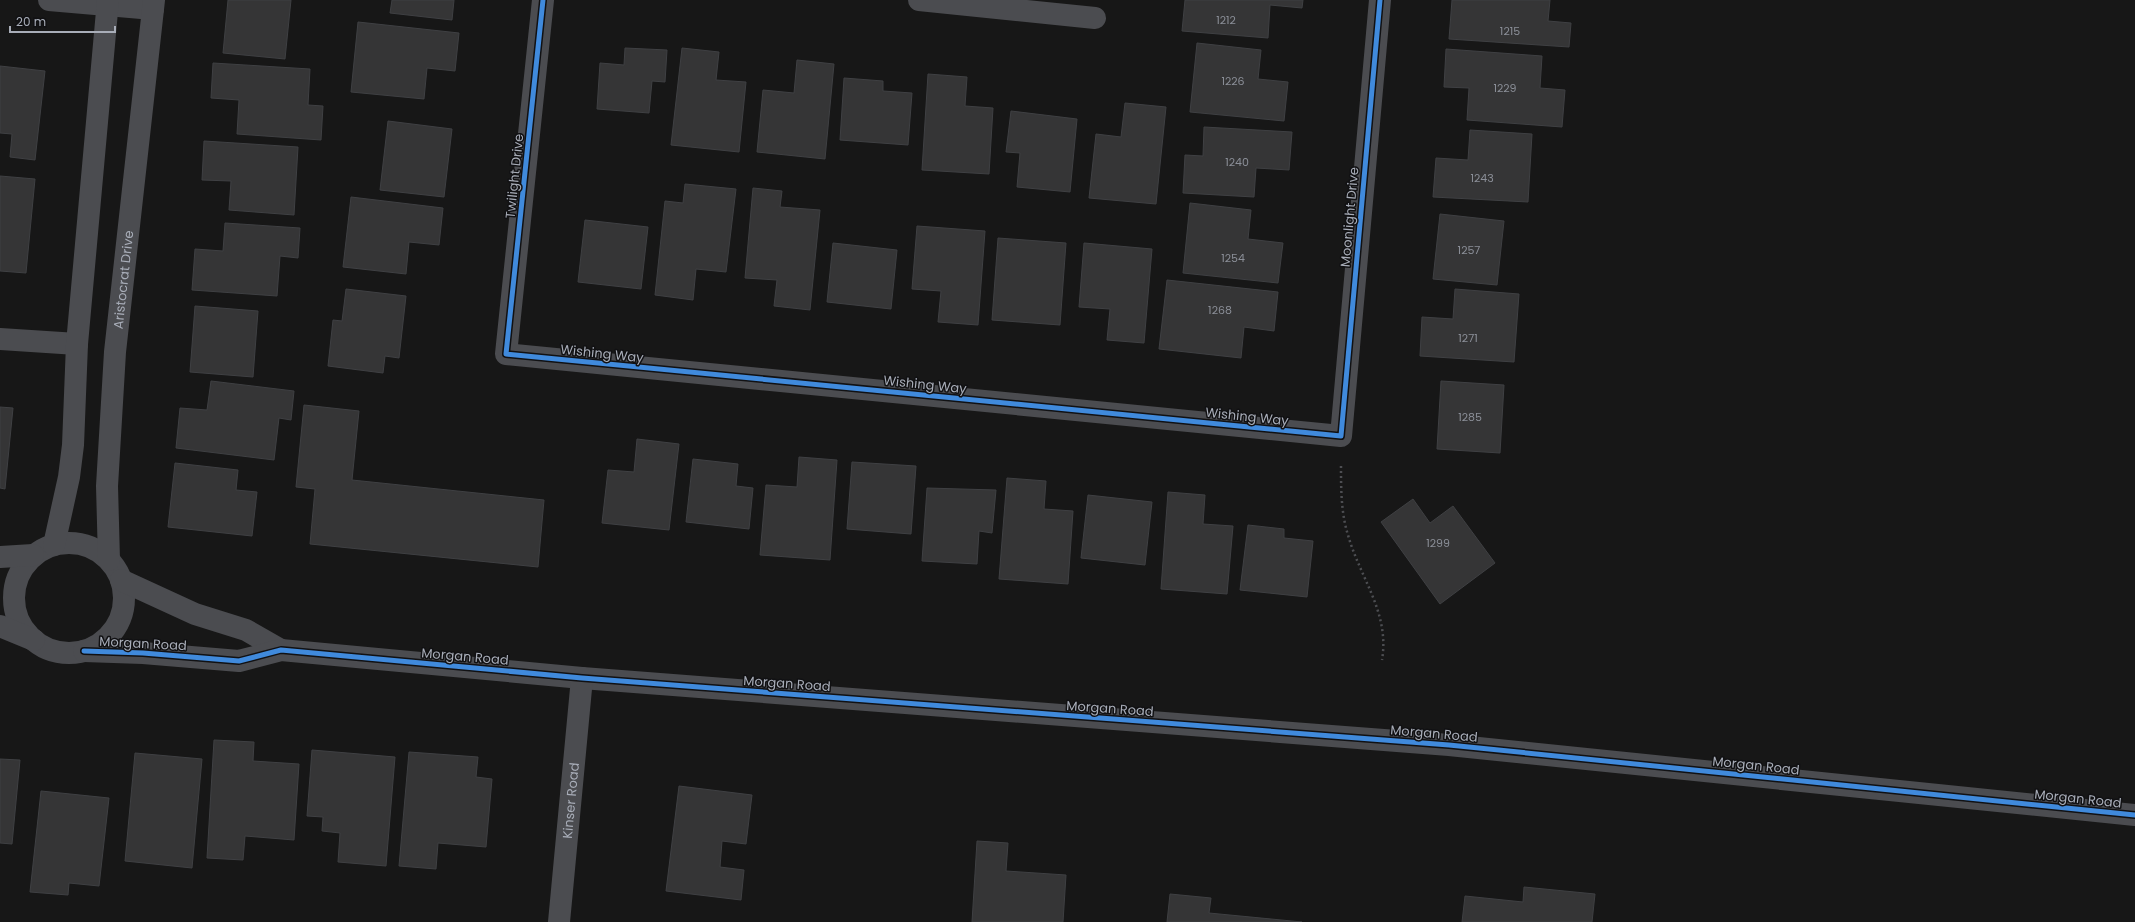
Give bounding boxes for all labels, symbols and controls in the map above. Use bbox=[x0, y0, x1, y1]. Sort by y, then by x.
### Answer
scale bar bbox=[10, 8, 115, 34]
house number: 1212 bbox=[1216, 12, 1236, 28]
text: 20 m bbox=[16, 13, 46, 30]
house number: 1215 bbox=[1500, 23, 1520, 39]
house number: 1226 bbox=[1221, 73, 1245, 89]
house number: 1229 bbox=[1493, 80, 1517, 96]
street label: Twilight Drive bbox=[501, 133, 528, 219]
house number: 1240 bbox=[1225, 154, 1249, 170]
street label: Moonlight Drive bbox=[1336, 166, 1363, 268]
house number: 1243 bbox=[1470, 170, 1494, 186]
street label: Aristocrat Drive bbox=[109, 229, 138, 330]
house number: 1257 bbox=[1458, 242, 1480, 258]
house number: 1254 bbox=[1221, 250, 1245, 266]
house number: 1268 bbox=[1208, 302, 1232, 318]
house number: 1271 bbox=[1458, 330, 1478, 346]
street label: Wishing Way bbox=[559, 340, 645, 367]
street label: Wishing Way bbox=[882, 371, 968, 398]
street label: Wishing Way bbox=[1204, 403, 1290, 430]
house number: 1285 bbox=[1458, 409, 1482, 425]
house number: 1299 bbox=[1426, 535, 1450, 551]
street label: Morgan Road bbox=[99, 632, 187, 655]
street label: Morgan Road bbox=[421, 643, 509, 670]
street label: Morgan Road bbox=[743, 671, 831, 696]
street label: Morgan Road bbox=[1066, 696, 1154, 721]
street label: Morgan Road bbox=[1390, 720, 1478, 747]
street label: Morgan Road bbox=[1711, 751, 1800, 780]
street label: Kinser Road bbox=[558, 762, 584, 839]
street label: Morgan Road bbox=[2033, 784, 2122, 813]

